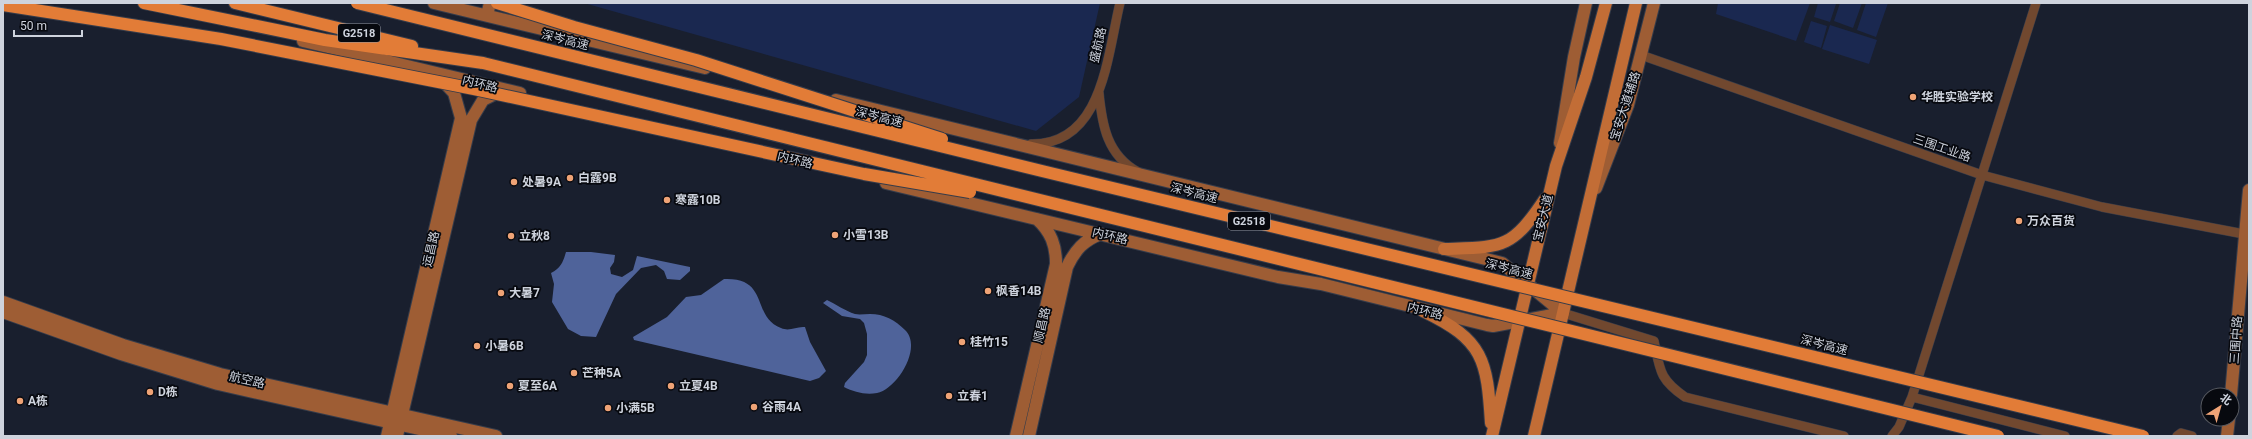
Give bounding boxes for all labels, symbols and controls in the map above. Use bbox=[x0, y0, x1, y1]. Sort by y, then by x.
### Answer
scale bar bbox=[14, 12, 82, 38]
text: 50 m bbox=[20, 19, 47, 33]
road number: G2518 bbox=[338, 24, 380, 42]
street label: 盛航路 bbox=[1087, 26, 1109, 64]
street label: 深岑高速 bbox=[540, 27, 590, 53]
street label: 宝安大道辅路 bbox=[1607, 70, 1643, 142]
street label: 内环路 bbox=[461, 73, 499, 95]
place label: 华胜实验学校 bbox=[1921, 90, 1993, 104]
marker: 华胜实验学校 bbox=[1908, 92, 1918, 102]
street label: 深岑高速 bbox=[854, 104, 904, 130]
street label: 三围工业路 bbox=[1911, 132, 1973, 164]
street label: 内环路 bbox=[776, 149, 814, 171]
place label: 白露9B bbox=[578, 171, 617, 185]
marker: 白露9B bbox=[565, 173, 575, 183]
place label: 处暑9A bbox=[522, 175, 562, 189]
marker: 处暑9A bbox=[509, 177, 519, 187]
street label: 深岑高速 bbox=[1169, 180, 1219, 206]
place label: 寒露10B bbox=[675, 193, 721, 207]
street label: 宝安大道 bbox=[1530, 193, 1556, 243]
marker: 寒露10B bbox=[662, 195, 672, 205]
road number: G2518 bbox=[1228, 212, 1270, 230]
place label: 万众百货 bbox=[2027, 214, 2075, 228]
marker: 万众百货 bbox=[2014, 216, 2024, 226]
street label: 内环路 bbox=[1091, 225, 1129, 247]
place label: 小雪13B bbox=[843, 228, 889, 242]
place label: 立秋8 bbox=[519, 229, 550, 243]
street label: 运昌路 bbox=[420, 230, 442, 268]
marker: 小雪13B bbox=[830, 230, 840, 240]
marker: 立秋8 bbox=[506, 231, 516, 241]
street label: 深岑高速 bbox=[1484, 256, 1534, 282]
place label: 枫香14B bbox=[996, 284, 1042, 298]
place label: 大暑7 bbox=[509, 286, 540, 300]
marker: 枫香14B bbox=[983, 286, 993, 296]
marker: 大暑7 bbox=[496, 288, 506, 298]
street label: 内环路 bbox=[1406, 300, 1444, 322]
street label: 顺昌路 bbox=[1031, 306, 1053, 344]
street label: 三围中路 bbox=[2227, 316, 2245, 364]
street label: 深岑高速 bbox=[1799, 332, 1849, 358]
place label: 桂竹15 bbox=[970, 335, 1008, 349]
marker: 桂竹15 bbox=[957, 337, 967, 347]
place label: 小暑6B bbox=[485, 339, 524, 353]
marker: 小暑6B bbox=[472, 341, 482, 351]
place label: 芒种5A bbox=[582, 366, 622, 380]
marker: 芒种5A bbox=[569, 368, 579, 378]
street label: 航空路 bbox=[228, 369, 266, 391]
place label: 夏至6A bbox=[518, 379, 558, 393]
place label: 立夏4B bbox=[679, 379, 718, 393]
marker: 夏至6A bbox=[505, 381, 515, 391]
marker: 立夏4B bbox=[666, 381, 676, 391]
place label: D栋 bbox=[158, 385, 178, 399]
marker: D栋 bbox=[145, 387, 155, 397]
north arrow bbox=[2200, 387, 2240, 427]
place label: 立春1 bbox=[957, 389, 988, 403]
marker: 立春1 bbox=[944, 391, 954, 401]
text: 北 bbox=[2217, 391, 2234, 408]
place label: A栋 bbox=[28, 394, 48, 408]
marker: A栋 bbox=[15, 396, 25, 406]
place label: 谷雨4A bbox=[762, 400, 802, 414]
place label: 小满5B bbox=[616, 401, 655, 415]
marker: 谷雨4A bbox=[749, 402, 759, 412]
marker: 小满5B bbox=[603, 403, 613, 413]

